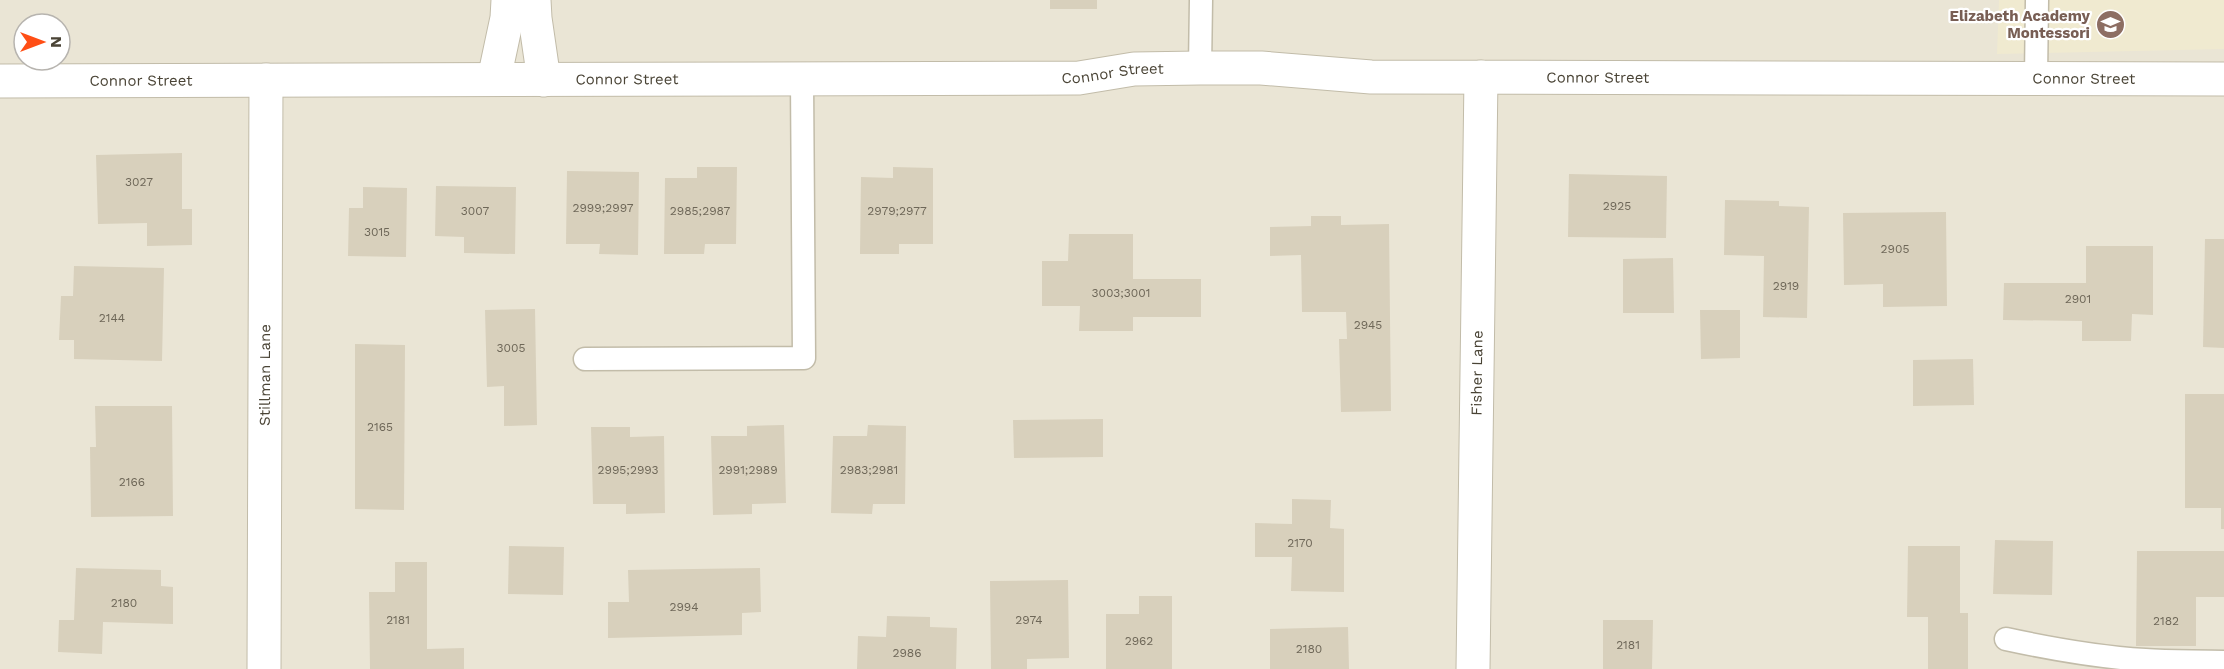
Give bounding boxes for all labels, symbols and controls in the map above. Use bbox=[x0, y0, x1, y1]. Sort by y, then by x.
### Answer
place label: Elizabeth Academy Montessori bbox=[1949, 7, 2091, 42]
school or university icon: Elizabeth Academy Montessori bbox=[2095, 9, 2127, 41]
north arrow bbox=[12, 12, 72, 72]
text: N bbox=[47, 36, 66, 48]
street label: Connor Street bbox=[1061, 60, 1165, 87]
street label: Connor Street bbox=[1546, 68, 1650, 87]
street label: Connor Street bbox=[575, 70, 679, 88]
street label: Connor Street bbox=[2032, 70, 2136, 88]
street label: Connor Street bbox=[89, 71, 193, 90]
house number: 3027 bbox=[125, 175, 153, 189]
house number: 2925 bbox=[1603, 199, 1631, 213]
house number: 2999;2997 bbox=[572, 201, 634, 215]
house number: 3007 bbox=[461, 204, 489, 218]
house number: 2985;2987 bbox=[670, 204, 730, 218]
house number: 2979;2977 bbox=[867, 204, 927, 218]
house number: 3015 bbox=[364, 225, 390, 239]
house number: 2905 bbox=[1881, 242, 1909, 256]
house number: 2919 bbox=[1773, 279, 1799, 293]
house number: 3003;3001 bbox=[1092, 286, 1150, 300]
house number: 2901 bbox=[2065, 292, 2091, 306]
house number: 2144 bbox=[99, 311, 125, 325]
house number: 2945 bbox=[1354, 318, 1382, 332]
street label: Stillman Lane bbox=[256, 324, 274, 426]
street label: Fisher Lane bbox=[1467, 330, 1487, 416]
house number: 3005 bbox=[497, 341, 525, 355]
house number: 2165 bbox=[367, 420, 393, 434]
house number: 2995;2993 bbox=[598, 463, 658, 477]
house number: 2991;2989 bbox=[718, 463, 778, 477]
house number: 2983;2981 bbox=[840, 463, 898, 477]
house number: 2166 bbox=[119, 475, 145, 489]
house number: 2170 bbox=[1287, 536, 1313, 550]
house number: 2180 bbox=[111, 596, 137, 610]
house number: 2994 bbox=[669, 600, 699, 614]
house number: 2181 bbox=[386, 613, 410, 627]
house number: 2974 bbox=[1015, 613, 1043, 627]
house number: 2182 bbox=[2153, 614, 2179, 628]
house number: 2962 bbox=[1125, 634, 1153, 648]
house number: 2181 bbox=[1616, 638, 1640, 652]
house number: 2180 bbox=[1296, 642, 1322, 656]
house number: 2986 bbox=[892, 646, 922, 660]

